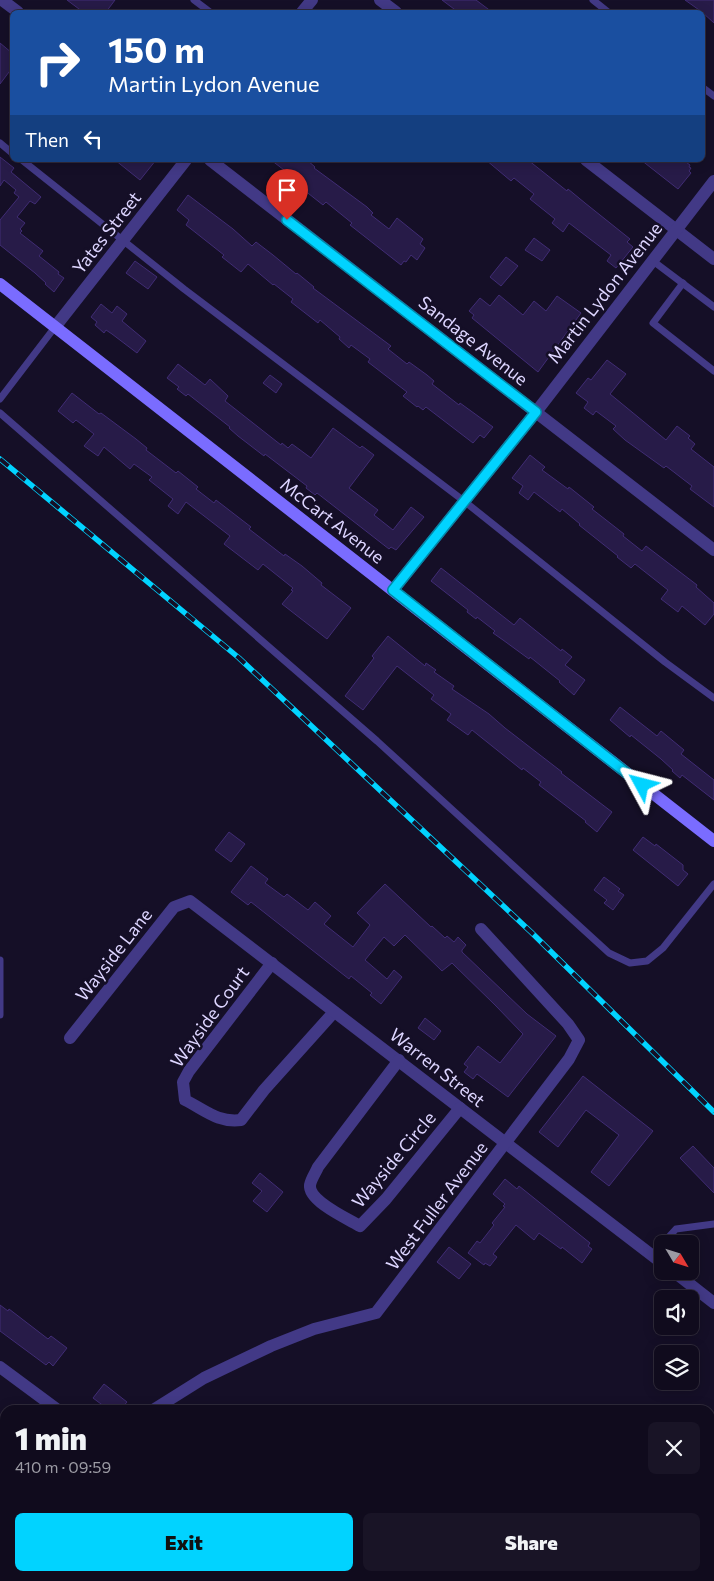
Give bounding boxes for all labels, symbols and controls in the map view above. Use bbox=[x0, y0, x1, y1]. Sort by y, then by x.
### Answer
text: 150 m bbox=[108, 27, 205, 70]
icon: right bbox=[25, 30, 90, 95]
text: Martin Lydon Avenue bbox=[108, 70, 320, 97]
icon: left bbox=[79, 125, 107, 153]
text: Then bbox=[25, 128, 69, 151]
pin bbox=[266, 169, 308, 220]
icon: arrive bbox=[273, 176, 301, 204]
street label: Yates Street bbox=[67, 187, 145, 278]
street label: Martin Lydon Avenue bbox=[542, 217, 666, 367]
street label: Sandage Avenue bbox=[415, 291, 533, 390]
street label: McCart Avenue bbox=[276, 473, 389, 568]
position arrow bbox=[615, 758, 667, 810]
street label: Wayside Lane bbox=[70, 904, 156, 1005]
street label: Wayside Court bbox=[165, 962, 253, 1071]
street label: Warren Street bbox=[386, 1023, 490, 1111]
street label: Wayside Circle bbox=[347, 1107, 440, 1212]
street label: West Fuller Avenue bbox=[381, 1137, 492, 1274]
north arrow bbox=[654, 1235, 699, 1280]
map controls bbox=[654, 1235, 699, 1390]
button: sound bbox=[654, 1290, 699, 1335]
button: layers bbox=[654, 1345, 699, 1390]
text: 1 min bbox=[15, 1419, 87, 1456]
button: close bbox=[648, 1422, 700, 1474]
text: 410 m · 09:59 bbox=[15, 1457, 111, 1476]
button: Exit bbox=[15, 1513, 353, 1571]
button: Share bbox=[363, 1513, 700, 1571]

